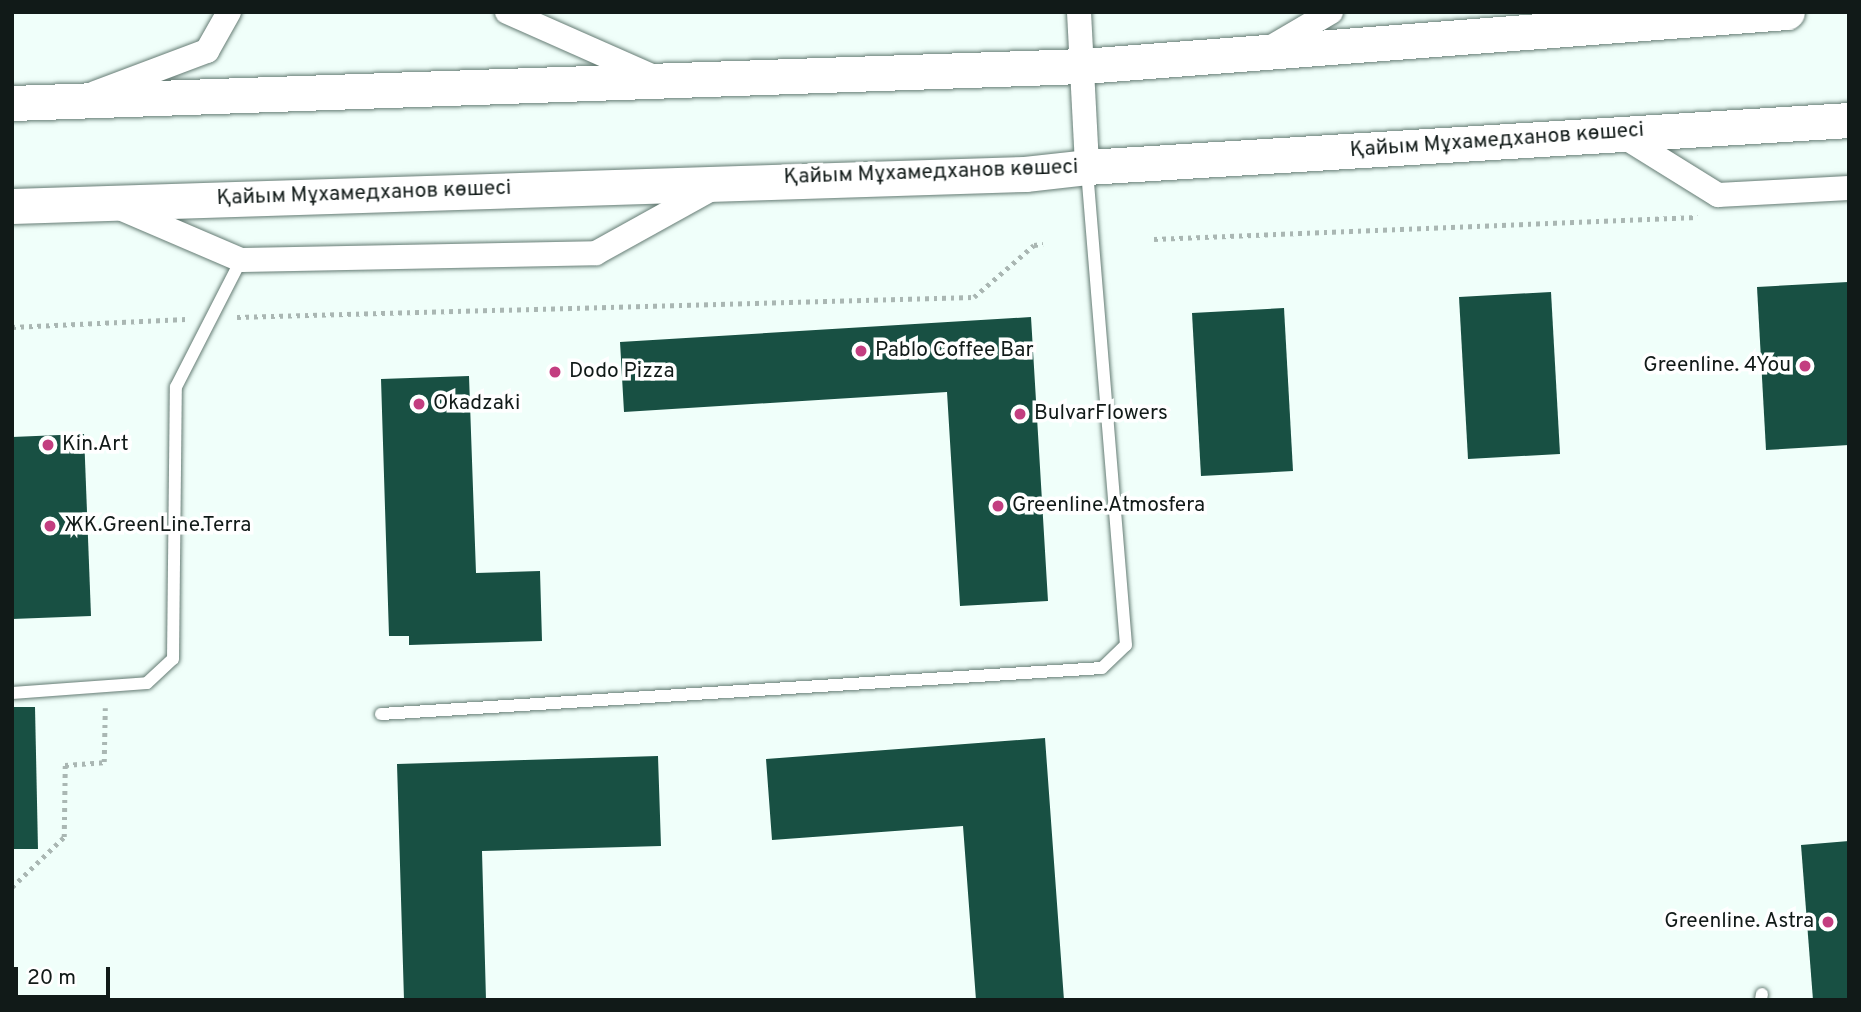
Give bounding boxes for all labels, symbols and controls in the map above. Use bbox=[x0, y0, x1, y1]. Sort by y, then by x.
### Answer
street label: Қайым Мұхамедханов көшесі bbox=[1349, 118, 1645, 164]
street label: Қайым Мұхамедханов көшесі bbox=[783, 155, 1079, 191]
street label: Қайым Мұхамедханов көшесі bbox=[216, 176, 512, 212]
place label: Pablo Coffee Bar bbox=[875, 338, 1034, 364]
marker: Pablo Coffee Bar bbox=[853, 343, 869, 359]
place label: Greenline. 4You bbox=[1643, 353, 1791, 379]
marker: Greenline. 4You bbox=[1797, 358, 1813, 374]
place label: Dodo Pizza bbox=[569, 359, 674, 385]
marker: Dodo Pizza bbox=[547, 364, 563, 380]
place label: Okadzaki bbox=[433, 391, 520, 417]
marker: Okadzaki bbox=[411, 396, 427, 412]
place label: BulvarFlowers bbox=[1034, 401, 1168, 427]
marker: BulvarFlowers bbox=[1012, 406, 1028, 422]
place label: Kin.Art bbox=[62, 432, 129, 458]
marker: Kin.Art bbox=[40, 437, 56, 453]
place label: Greenline.Atmosfera bbox=[1012, 493, 1205, 519]
marker: Greenline.Atmosfera bbox=[990, 498, 1006, 514]
place label: ЖК.GreenLine.Terra bbox=[64, 513, 251, 539]
marker: ЖК.GreenLine.Terra bbox=[42, 518, 58, 534]
place label: Greenline. Astra bbox=[1663, 909, 1814, 935]
marker: Greenline. Astra bbox=[1820, 914, 1836, 930]
scale bar bbox=[18, 953, 114, 997]
text: 20 m bbox=[27, 965, 76, 992]

